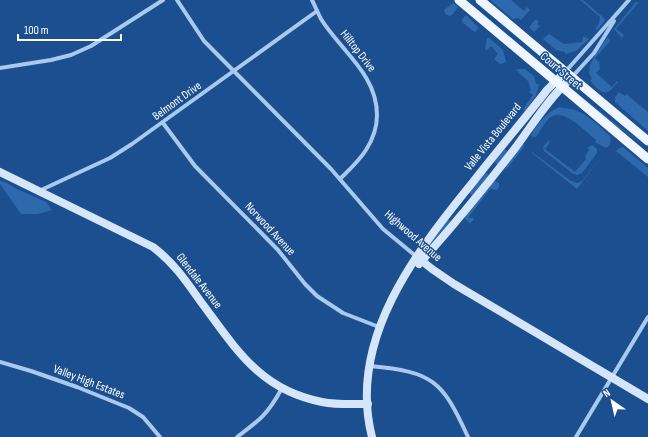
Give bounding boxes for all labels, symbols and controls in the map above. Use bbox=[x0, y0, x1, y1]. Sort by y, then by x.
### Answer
scale bar bbox=[18, 16, 121, 42]
text: 100 m bbox=[24, 23, 49, 38]
street label: Hilltop Drive bbox=[337, 27, 379, 75]
street label: Court Street bbox=[537, 49, 585, 93]
street label: Belmont Drive bbox=[150, 78, 205, 124]
street label: Valle Vista Boulevard bbox=[461, 100, 525, 174]
street label: Norwood Avenue bbox=[241, 199, 299, 259]
street label: Highwood Avenue bbox=[381, 207, 445, 265]
street label: Glendale Avenue bbox=[173, 250, 225, 312]
street label: Valley High Estates bbox=[51, 361, 127, 403]
north arrow bbox=[592, 381, 632, 421]
text: N bbox=[601, 386, 613, 400]

